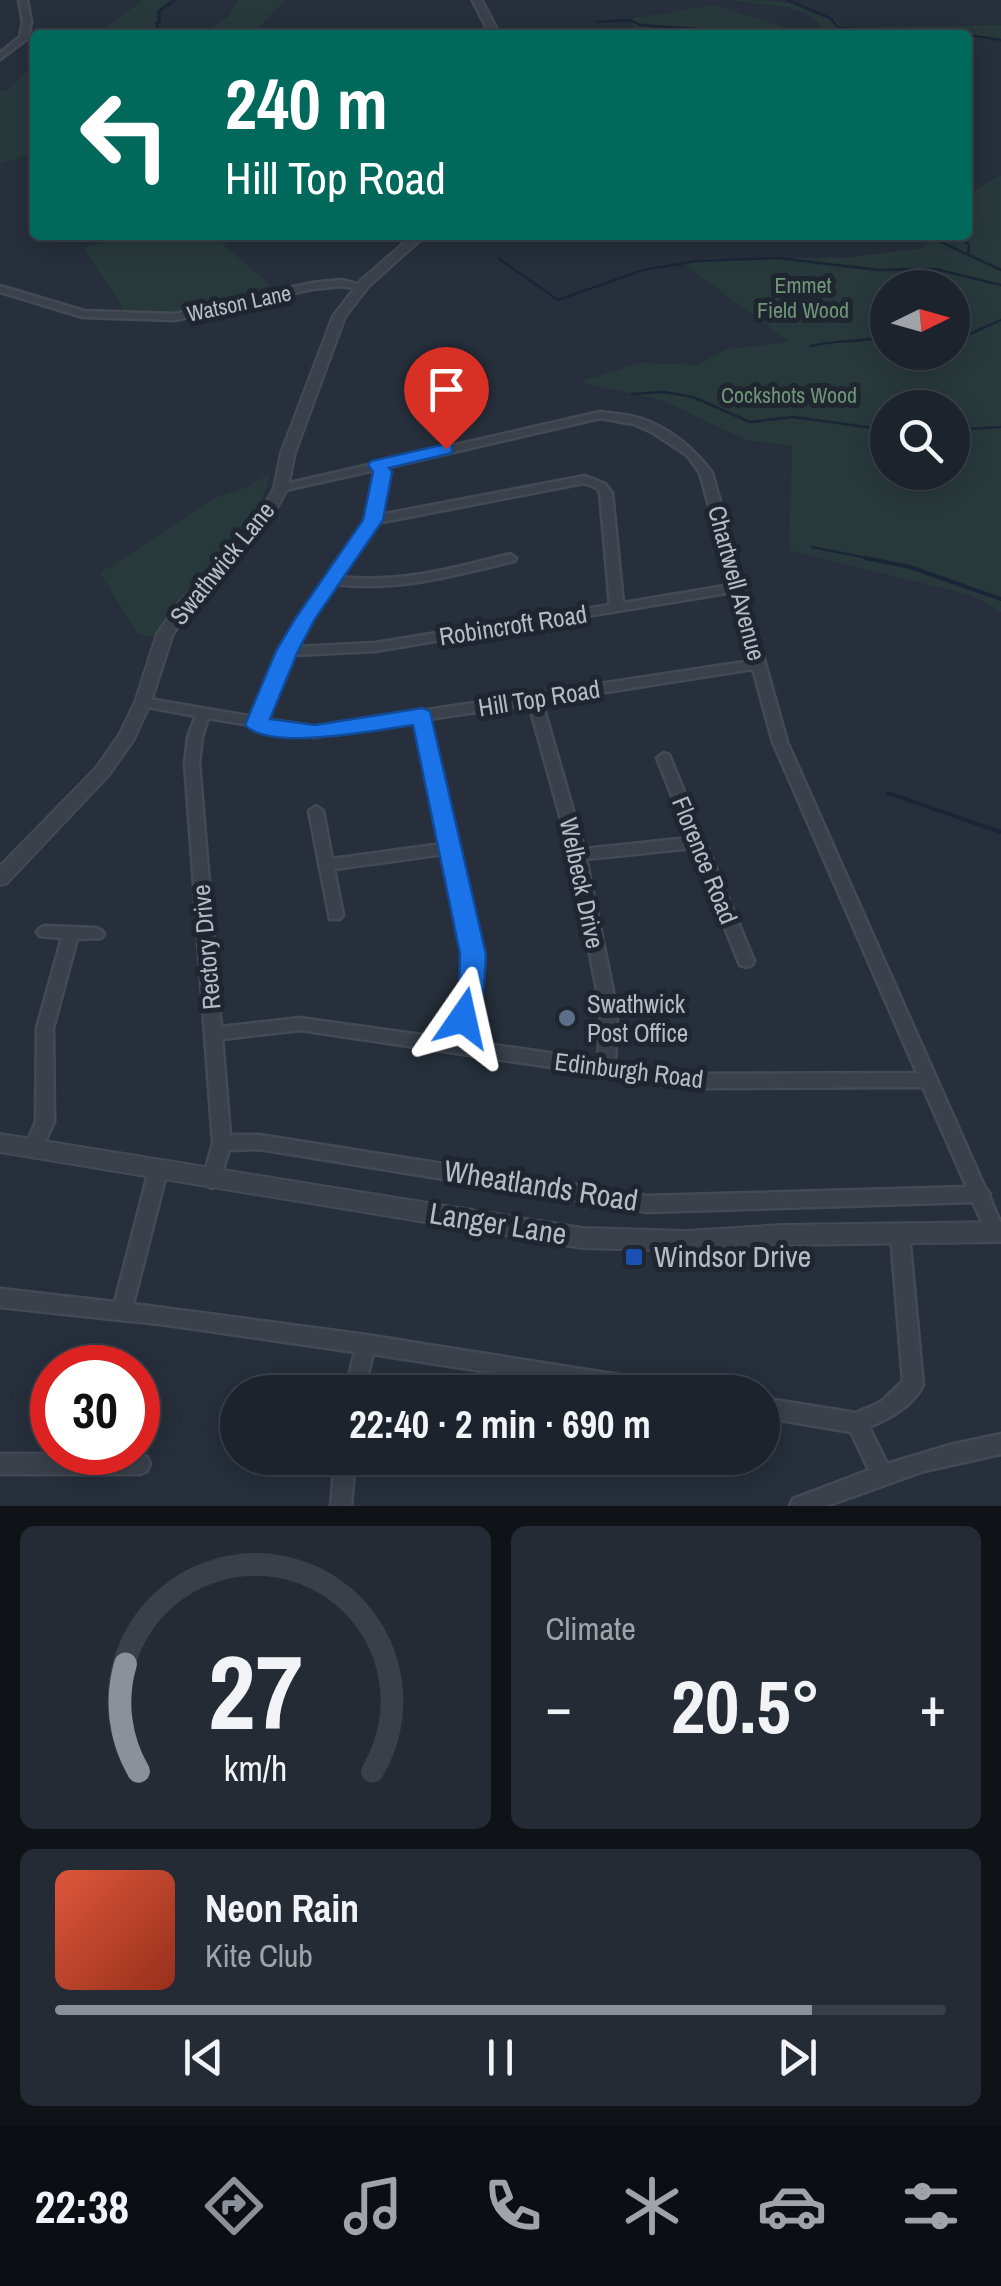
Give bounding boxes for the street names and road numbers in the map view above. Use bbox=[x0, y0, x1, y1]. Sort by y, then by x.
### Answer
street label: Watson Lane bbox=[184, 277, 294, 329]
street label: Swathwick Lane bbox=[162, 494, 282, 632]
street label: Chartwell Avenue bbox=[700, 502, 774, 664]
street label: Robincroft Road bbox=[437, 597, 589, 653]
street label: Hill Top Road bbox=[476, 672, 602, 724]
street label: Florence Road bbox=[664, 791, 746, 929]
street label: Welbeck Drive bbox=[552, 814, 612, 952]
street label: Rectory Drive bbox=[184, 883, 228, 1011]
street label: Edinburgh Road bbox=[553, 1044, 705, 1096]
street label: Wheatlands Road bbox=[441, 1150, 641, 1220]
street label: Langer Lane bbox=[427, 1192, 570, 1254]

